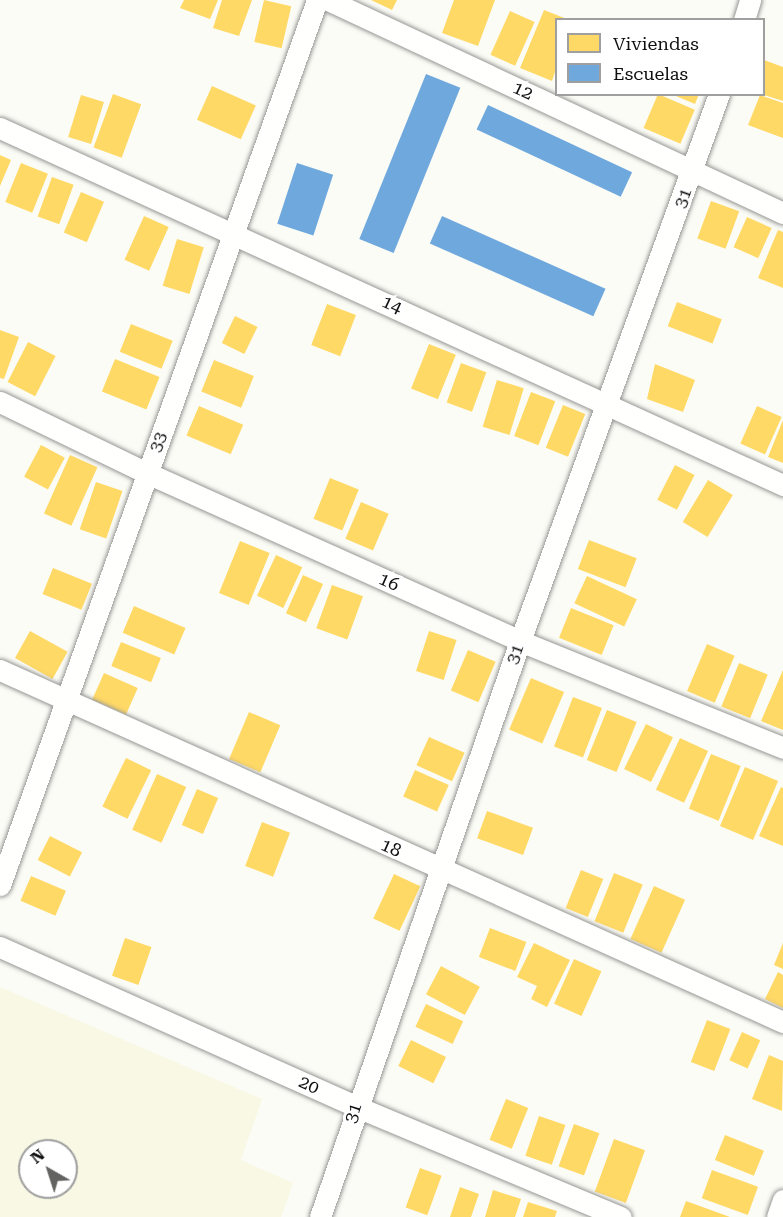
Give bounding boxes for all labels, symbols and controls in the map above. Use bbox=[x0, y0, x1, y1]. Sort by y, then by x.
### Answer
legend bbox=[555, 18, 765, 96]
text: Viviendas bbox=[613, 33, 699, 54]
text: Escuelas bbox=[613, 63, 688, 84]
street label: 12 bbox=[509, 77, 537, 105]
street label: 31 bbox=[669, 185, 697, 211]
street label: 14 bbox=[378, 291, 406, 319]
street label: 33 bbox=[144, 429, 172, 455]
street label: 16 bbox=[375, 568, 403, 596]
street label: 31 bbox=[501, 641, 529, 667]
street label: 18 bbox=[377, 834, 405, 862]
street label: 20 bbox=[295, 1071, 323, 1099]
street label: 31 bbox=[340, 1100, 366, 1126]
north arrow bbox=[18, 1139, 78, 1199]
text: N bbox=[27, 1145, 48, 1167]

